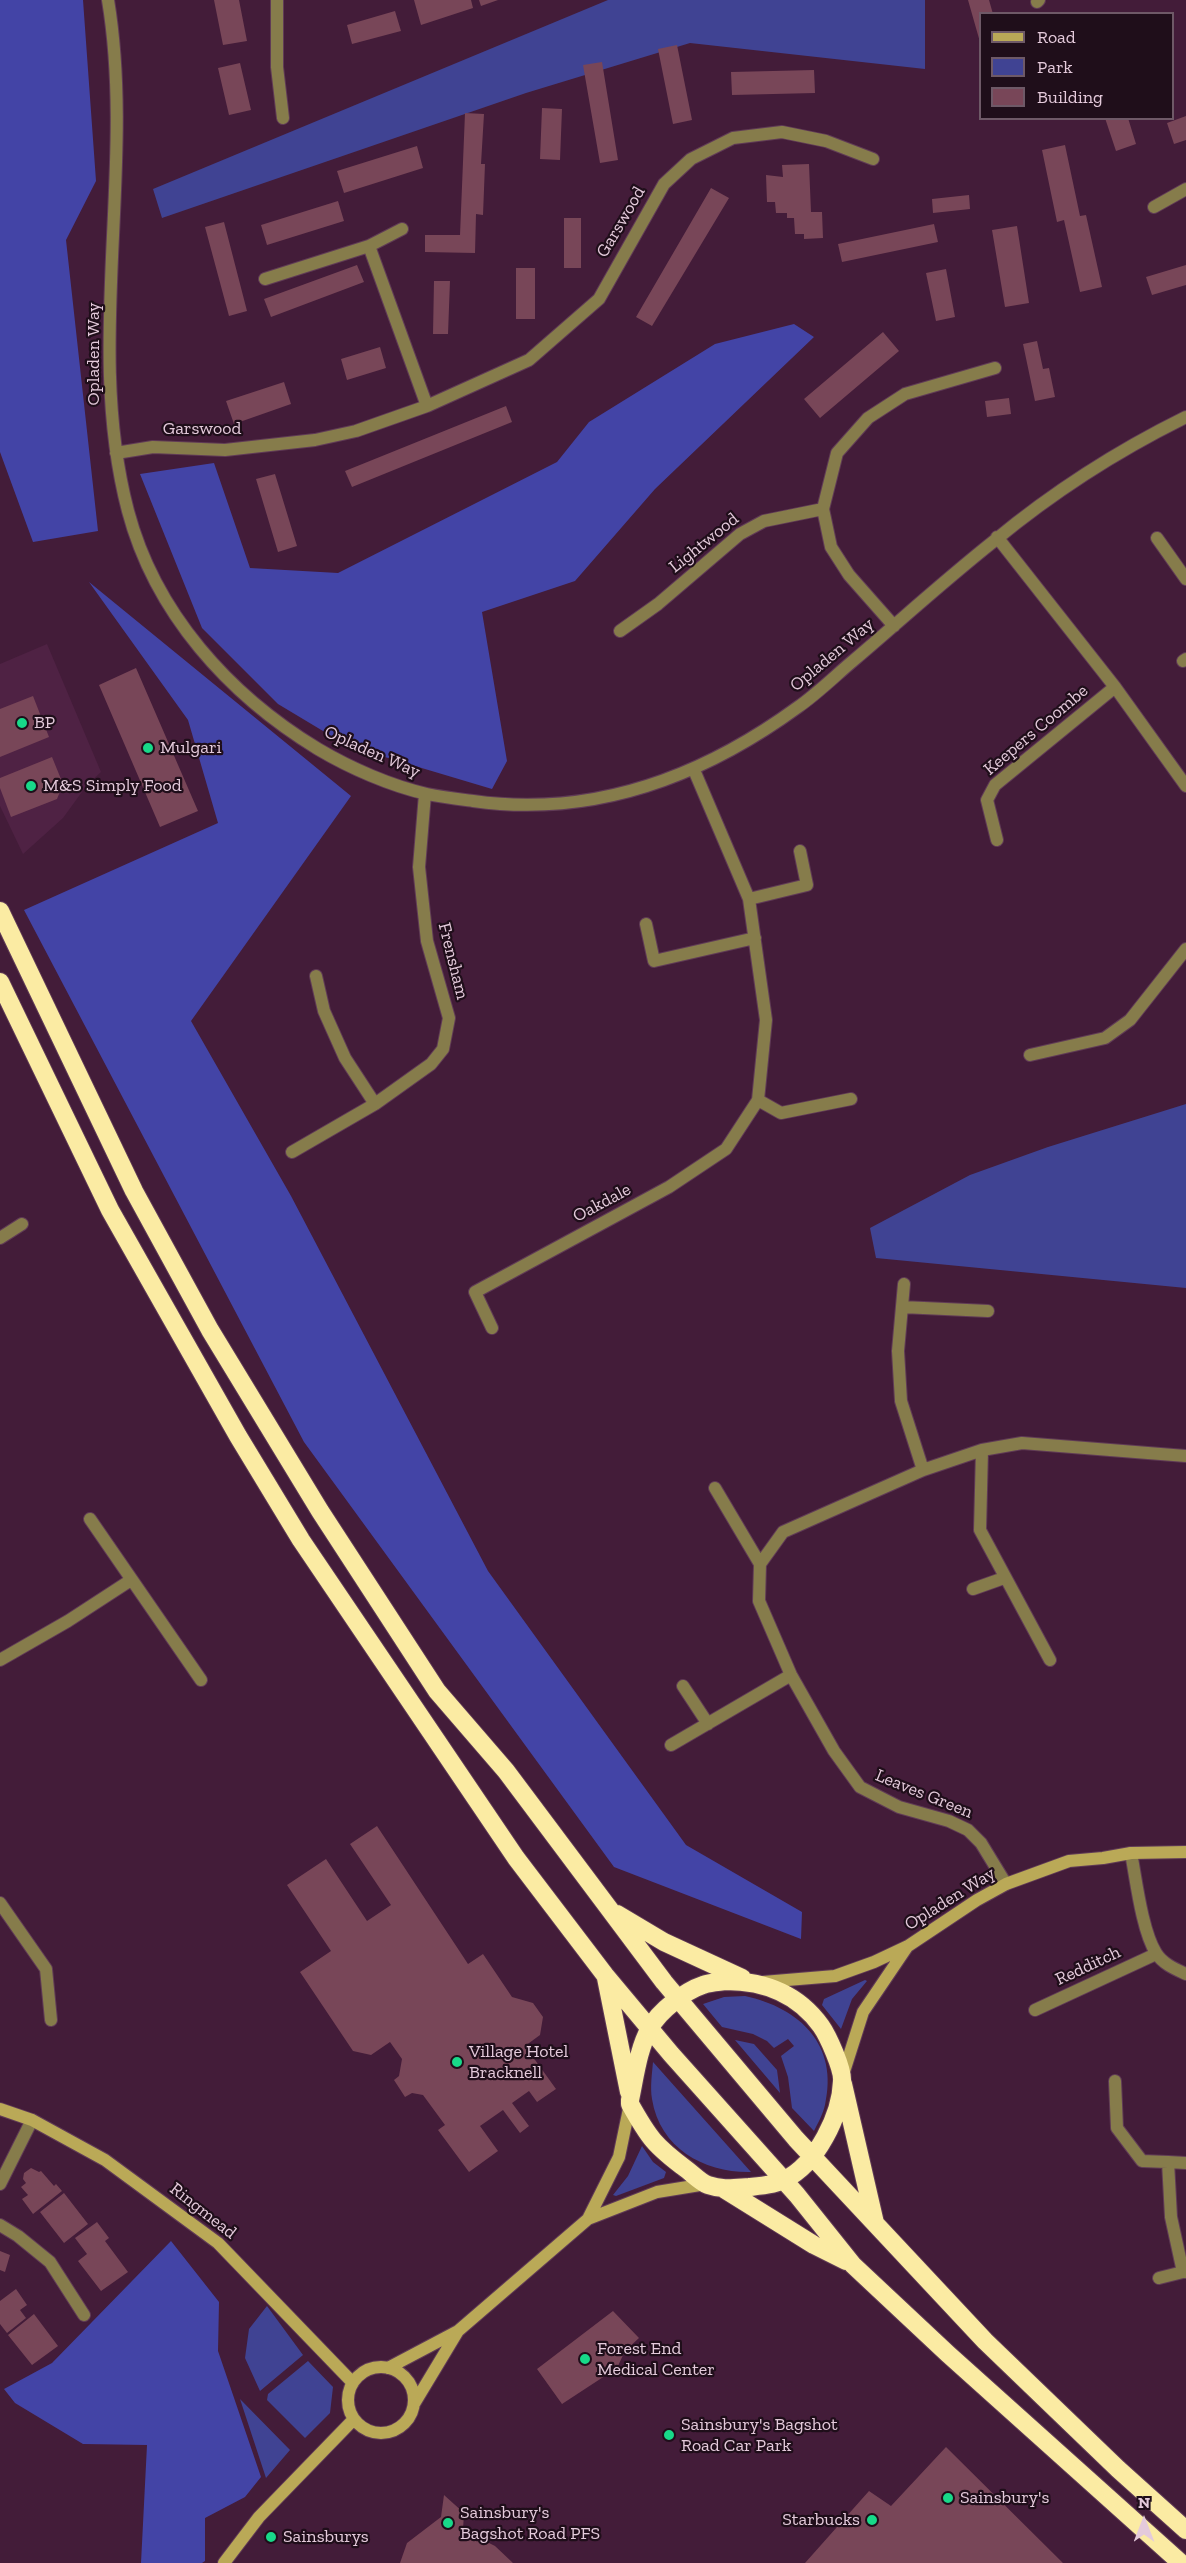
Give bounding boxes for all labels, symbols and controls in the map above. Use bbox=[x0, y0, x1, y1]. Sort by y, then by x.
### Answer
legend bbox=[979, 12, 1174, 120]
text: Road bbox=[1037, 26, 1076, 48]
text: Park bbox=[1037, 56, 1073, 78]
text: Building bbox=[1037, 86, 1103, 108]
street label: Garswood bbox=[592, 183, 650, 261]
street label: Opladen Way bbox=[83, 303, 105, 405]
street label: Garswood bbox=[163, 418, 241, 440]
street label: Lightwood bbox=[665, 508, 743, 578]
street label: Opladen Way bbox=[786, 614, 878, 696]
street label: Keepers Coombe bbox=[979, 680, 1093, 780]
place label: BP bbox=[34, 712, 55, 734]
marker: BP bbox=[15, 716, 29, 730]
street label: Opladen Way bbox=[321, 721, 423, 783]
place label: Mulgari bbox=[160, 737, 222, 759]
marker: Mulgari bbox=[141, 741, 155, 755]
place label: M&S Simply Food bbox=[43, 775, 182, 797]
marker: M&S Simply Food bbox=[24, 779, 38, 793]
street label: Frensham bbox=[433, 920, 473, 1002]
street label: Oakdale bbox=[569, 1179, 635, 1227]
street label: Leaves Green bbox=[872, 1765, 976, 1823]
street label: Opladen Way bbox=[901, 1863, 999, 1935]
street label: Redditch bbox=[1052, 1942, 1124, 1990]
place label: Village Hotel Bracknell bbox=[469, 2041, 568, 2084]
marker: Village Hotel Bracknell bbox=[450, 2055, 464, 2069]
street label: Ringmead bbox=[165, 2178, 241, 2244]
place label: Forest End Medical Center bbox=[597, 2338, 715, 2380]
marker: Forest End Medical Center bbox=[578, 2352, 592, 2366]
place label: Sainsbury's Bagshot Road Car Park bbox=[681, 2414, 838, 2456]
marker: Sainsbury's Bagshot Road Car Park bbox=[662, 2428, 676, 2442]
place label: Sainsbury's bbox=[960, 2487, 1049, 2509]
marker: Sainsbury's bbox=[941, 2491, 955, 2505]
north arrow bbox=[1114, 2491, 1174, 2551]
text: N bbox=[1138, 2493, 1150, 2512]
place label: Sainsbury's Bagshot Road PFS bbox=[460, 2502, 600, 2544]
place label: Starbucks bbox=[782, 2509, 860, 2531]
marker: Starbucks bbox=[865, 2513, 879, 2527]
marker: Sainsbury's Bagshot Road PFS bbox=[441, 2516, 455, 2530]
place label: Sainsburys bbox=[283, 2526, 369, 2548]
marker: Sainsburys bbox=[264, 2530, 278, 2544]

